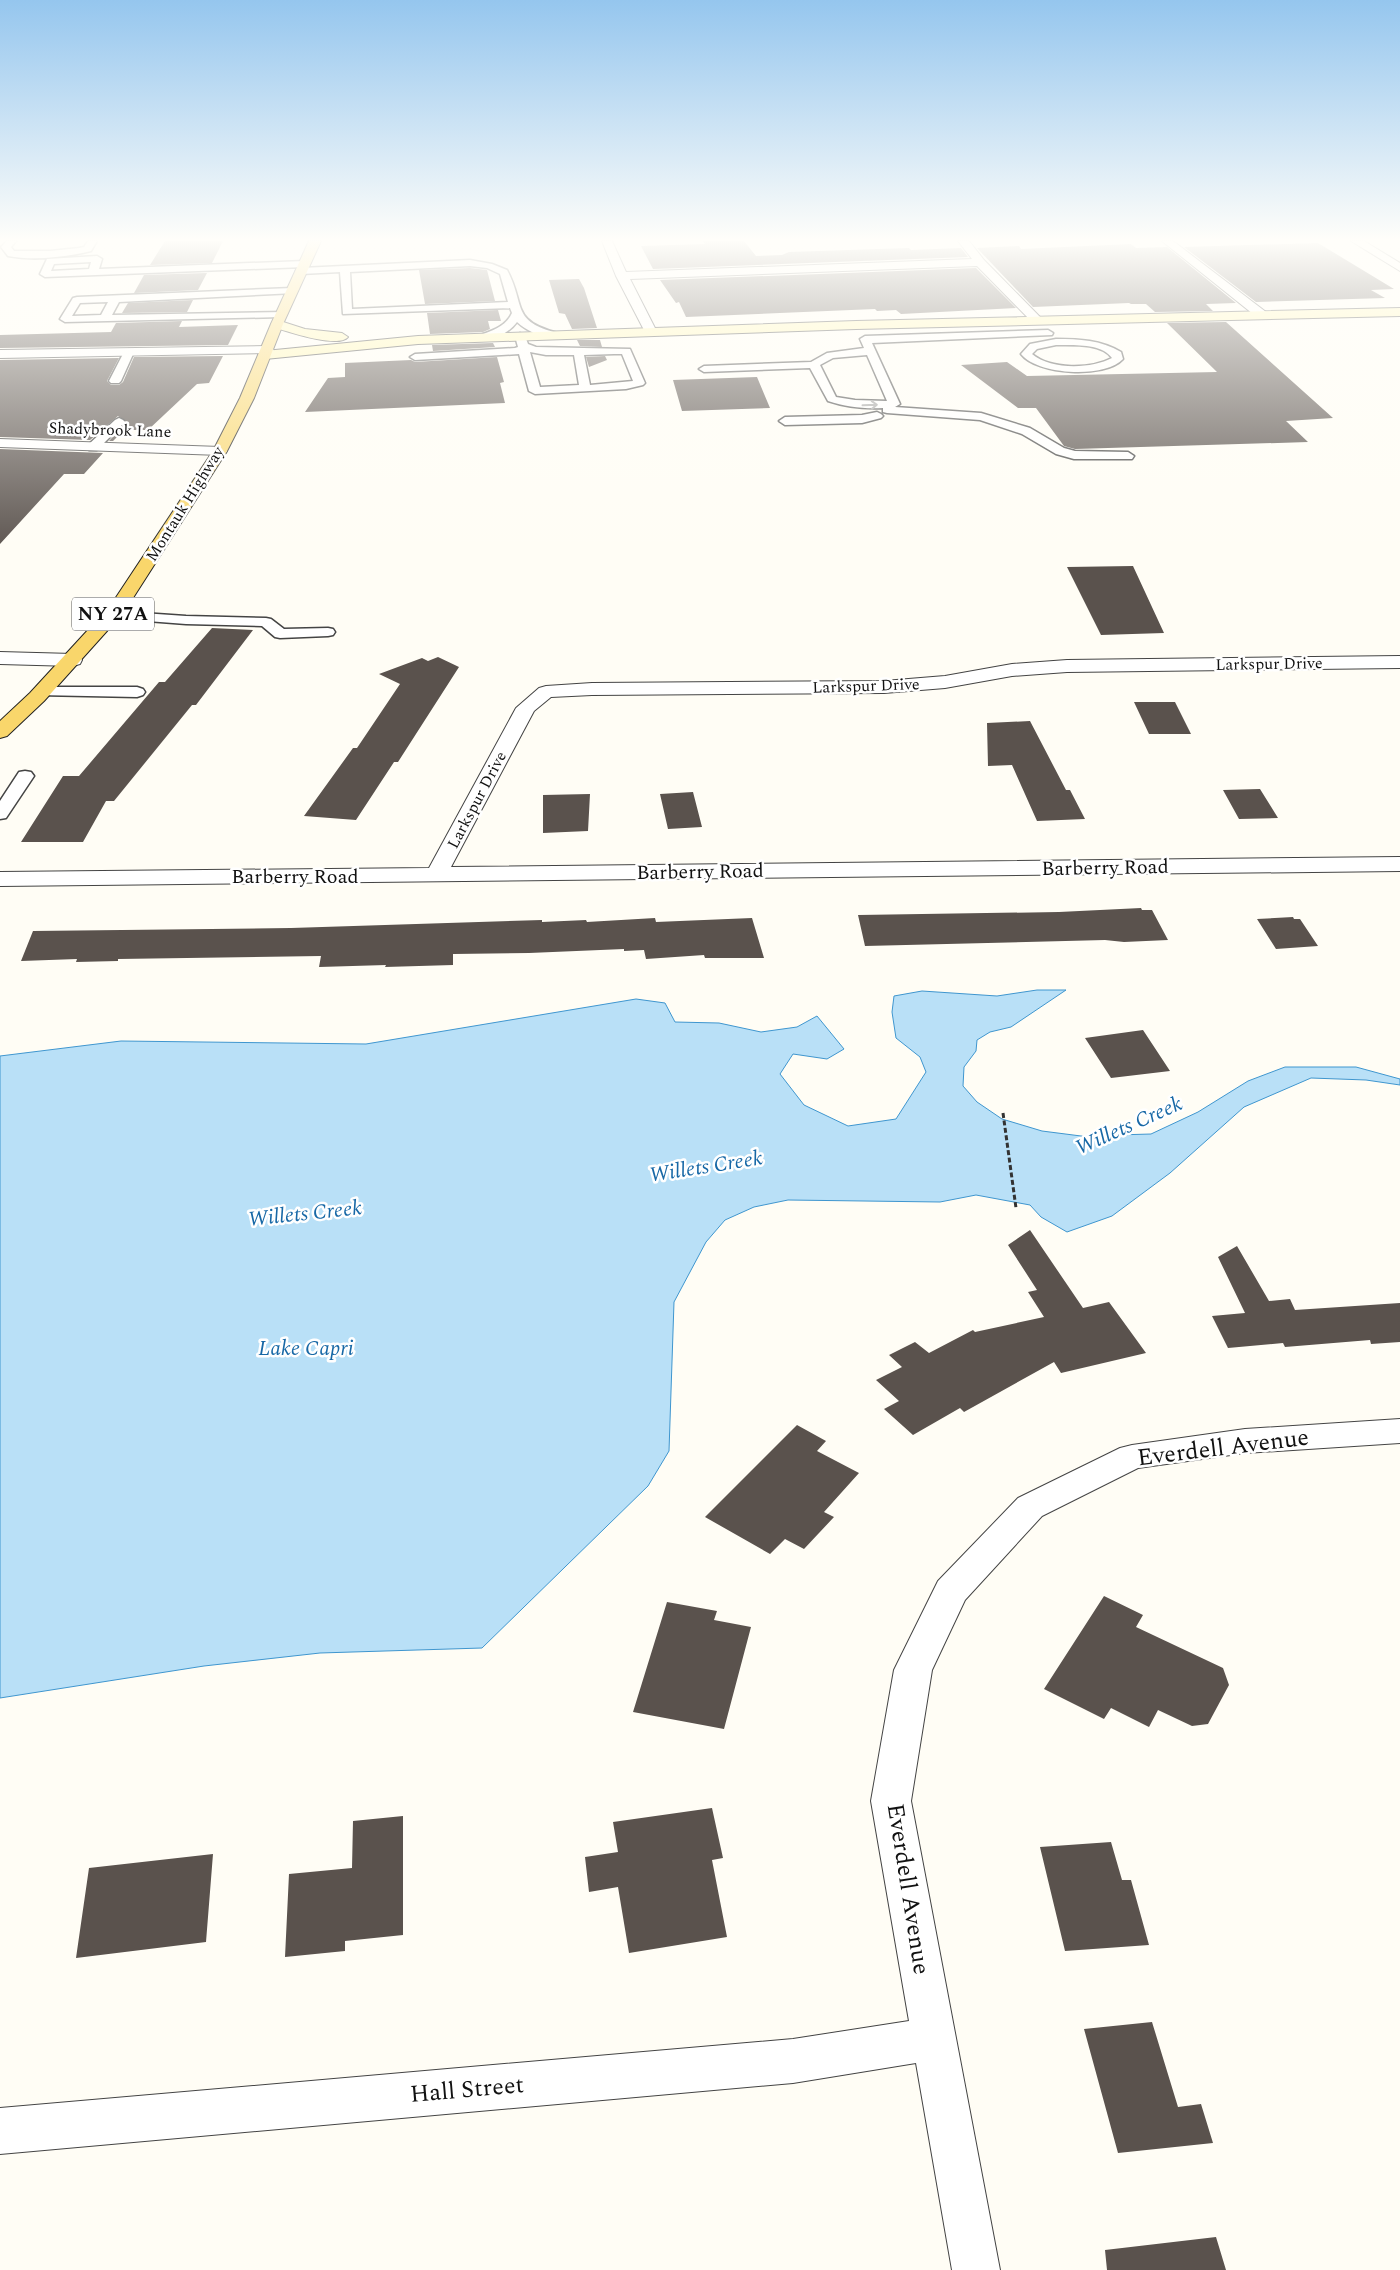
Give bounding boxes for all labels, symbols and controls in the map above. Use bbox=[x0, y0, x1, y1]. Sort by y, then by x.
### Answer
one-way arrow bbox=[861, 400, 877, 410]
street label: Shadybrook Lane bbox=[48, 416, 172, 444]
street label: Montauk Highway bbox=[140, 441, 231, 566]
road number: NY 27A bbox=[72, 598, 154, 630]
street label: Larkspur Drive bbox=[1215, 651, 1323, 677]
street label: Larkspur Drive bbox=[812, 672, 920, 700]
street label: Larkspur Drive bbox=[441, 747, 513, 853]
street label: Barberry Road bbox=[1041, 852, 1169, 884]
street label: Barberry Road bbox=[636, 856, 764, 888]
street label: Barberry Road bbox=[231, 862, 359, 892]
water label: Willets Creek bbox=[1070, 1088, 1188, 1164]
water label: Willets Creek bbox=[647, 1142, 765, 1192]
water label: Willets Creek bbox=[246, 1192, 364, 1236]
water label: Lake Capri bbox=[258, 1333, 354, 1365]
street label: Everdell Avenue bbox=[1135, 1420, 1311, 1476]
street label: Everdell Avenue bbox=[877, 1801, 939, 1977]
street label: Hall Street bbox=[409, 2067, 525, 2113]

